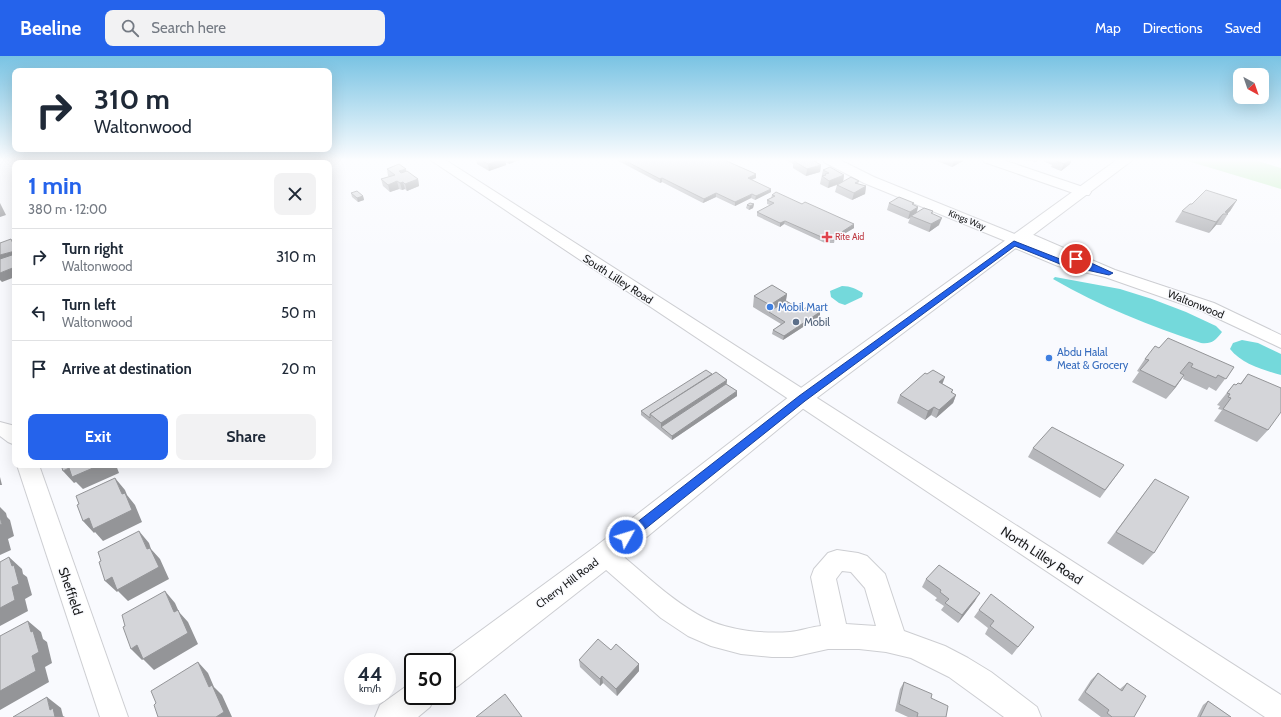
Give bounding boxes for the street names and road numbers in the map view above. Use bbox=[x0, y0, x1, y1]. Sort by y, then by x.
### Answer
street label: Kings Way bbox=[947, 207, 988, 232]
street label: South Lilley Road bbox=[580, 251, 656, 307]
street label: Waltonwood bbox=[1166, 286, 1226, 322]
street label: North Lilley Road bbox=[998, 523, 1086, 587]
street label: Cherry Hill Road bbox=[533, 555, 601, 611]
street label: Sheffield bbox=[55, 565, 87, 617]

